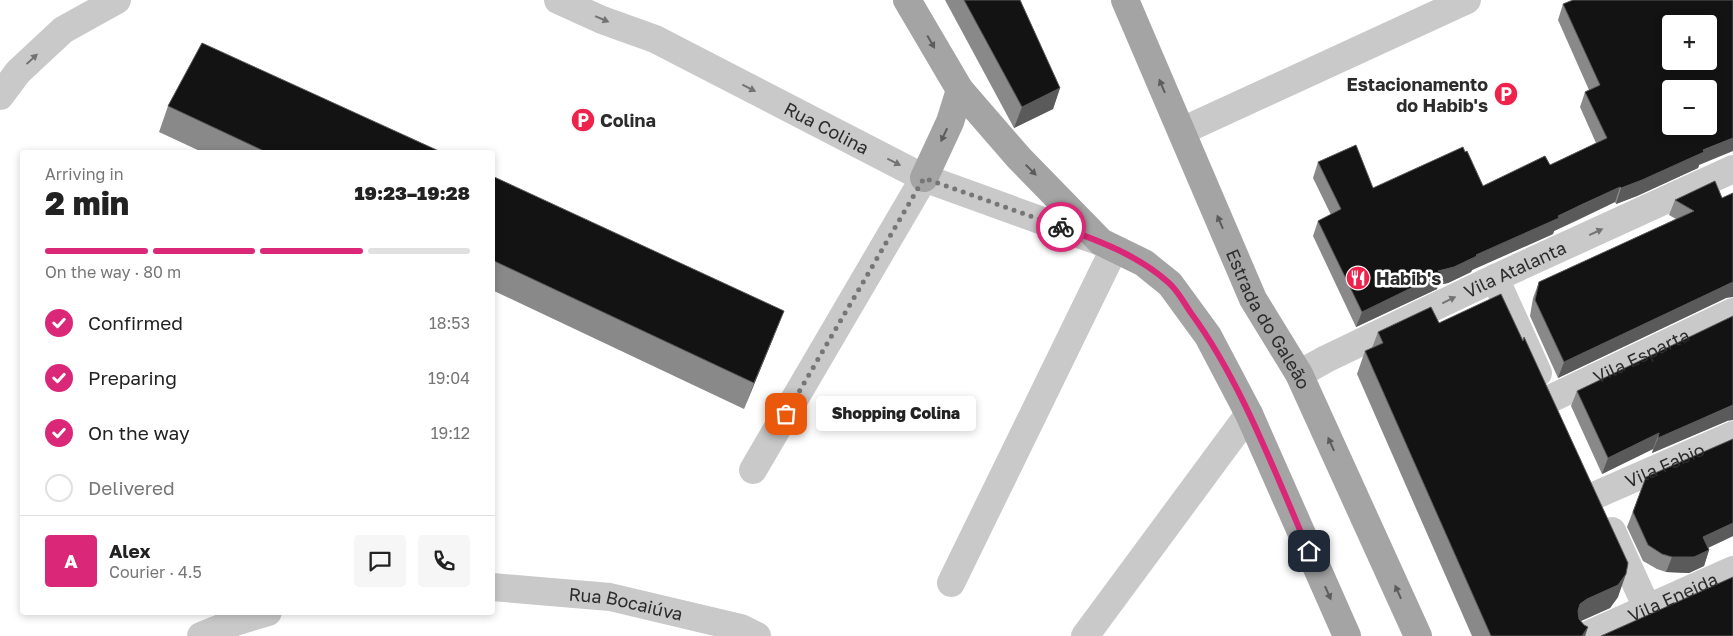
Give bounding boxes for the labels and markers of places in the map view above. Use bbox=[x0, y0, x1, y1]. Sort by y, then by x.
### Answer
place label: Estacionamento do Habib's bbox=[1346, 73, 1488, 116]
parking icon: Estacionamento do Habib's bbox=[1493, 81, 1519, 107]
parking icon: Colina bbox=[570, 107, 596, 133]
place label: Colina bbox=[600, 109, 656, 131]
restaurant icon: Habib's bbox=[1345, 265, 1371, 291]
place label: Habib's bbox=[1376, 267, 1441, 289]
pin bbox=[765, 393, 807, 435]
callout: Shopping Colina bbox=[816, 396, 976, 432]
pin bbox=[1288, 530, 1330, 572]

